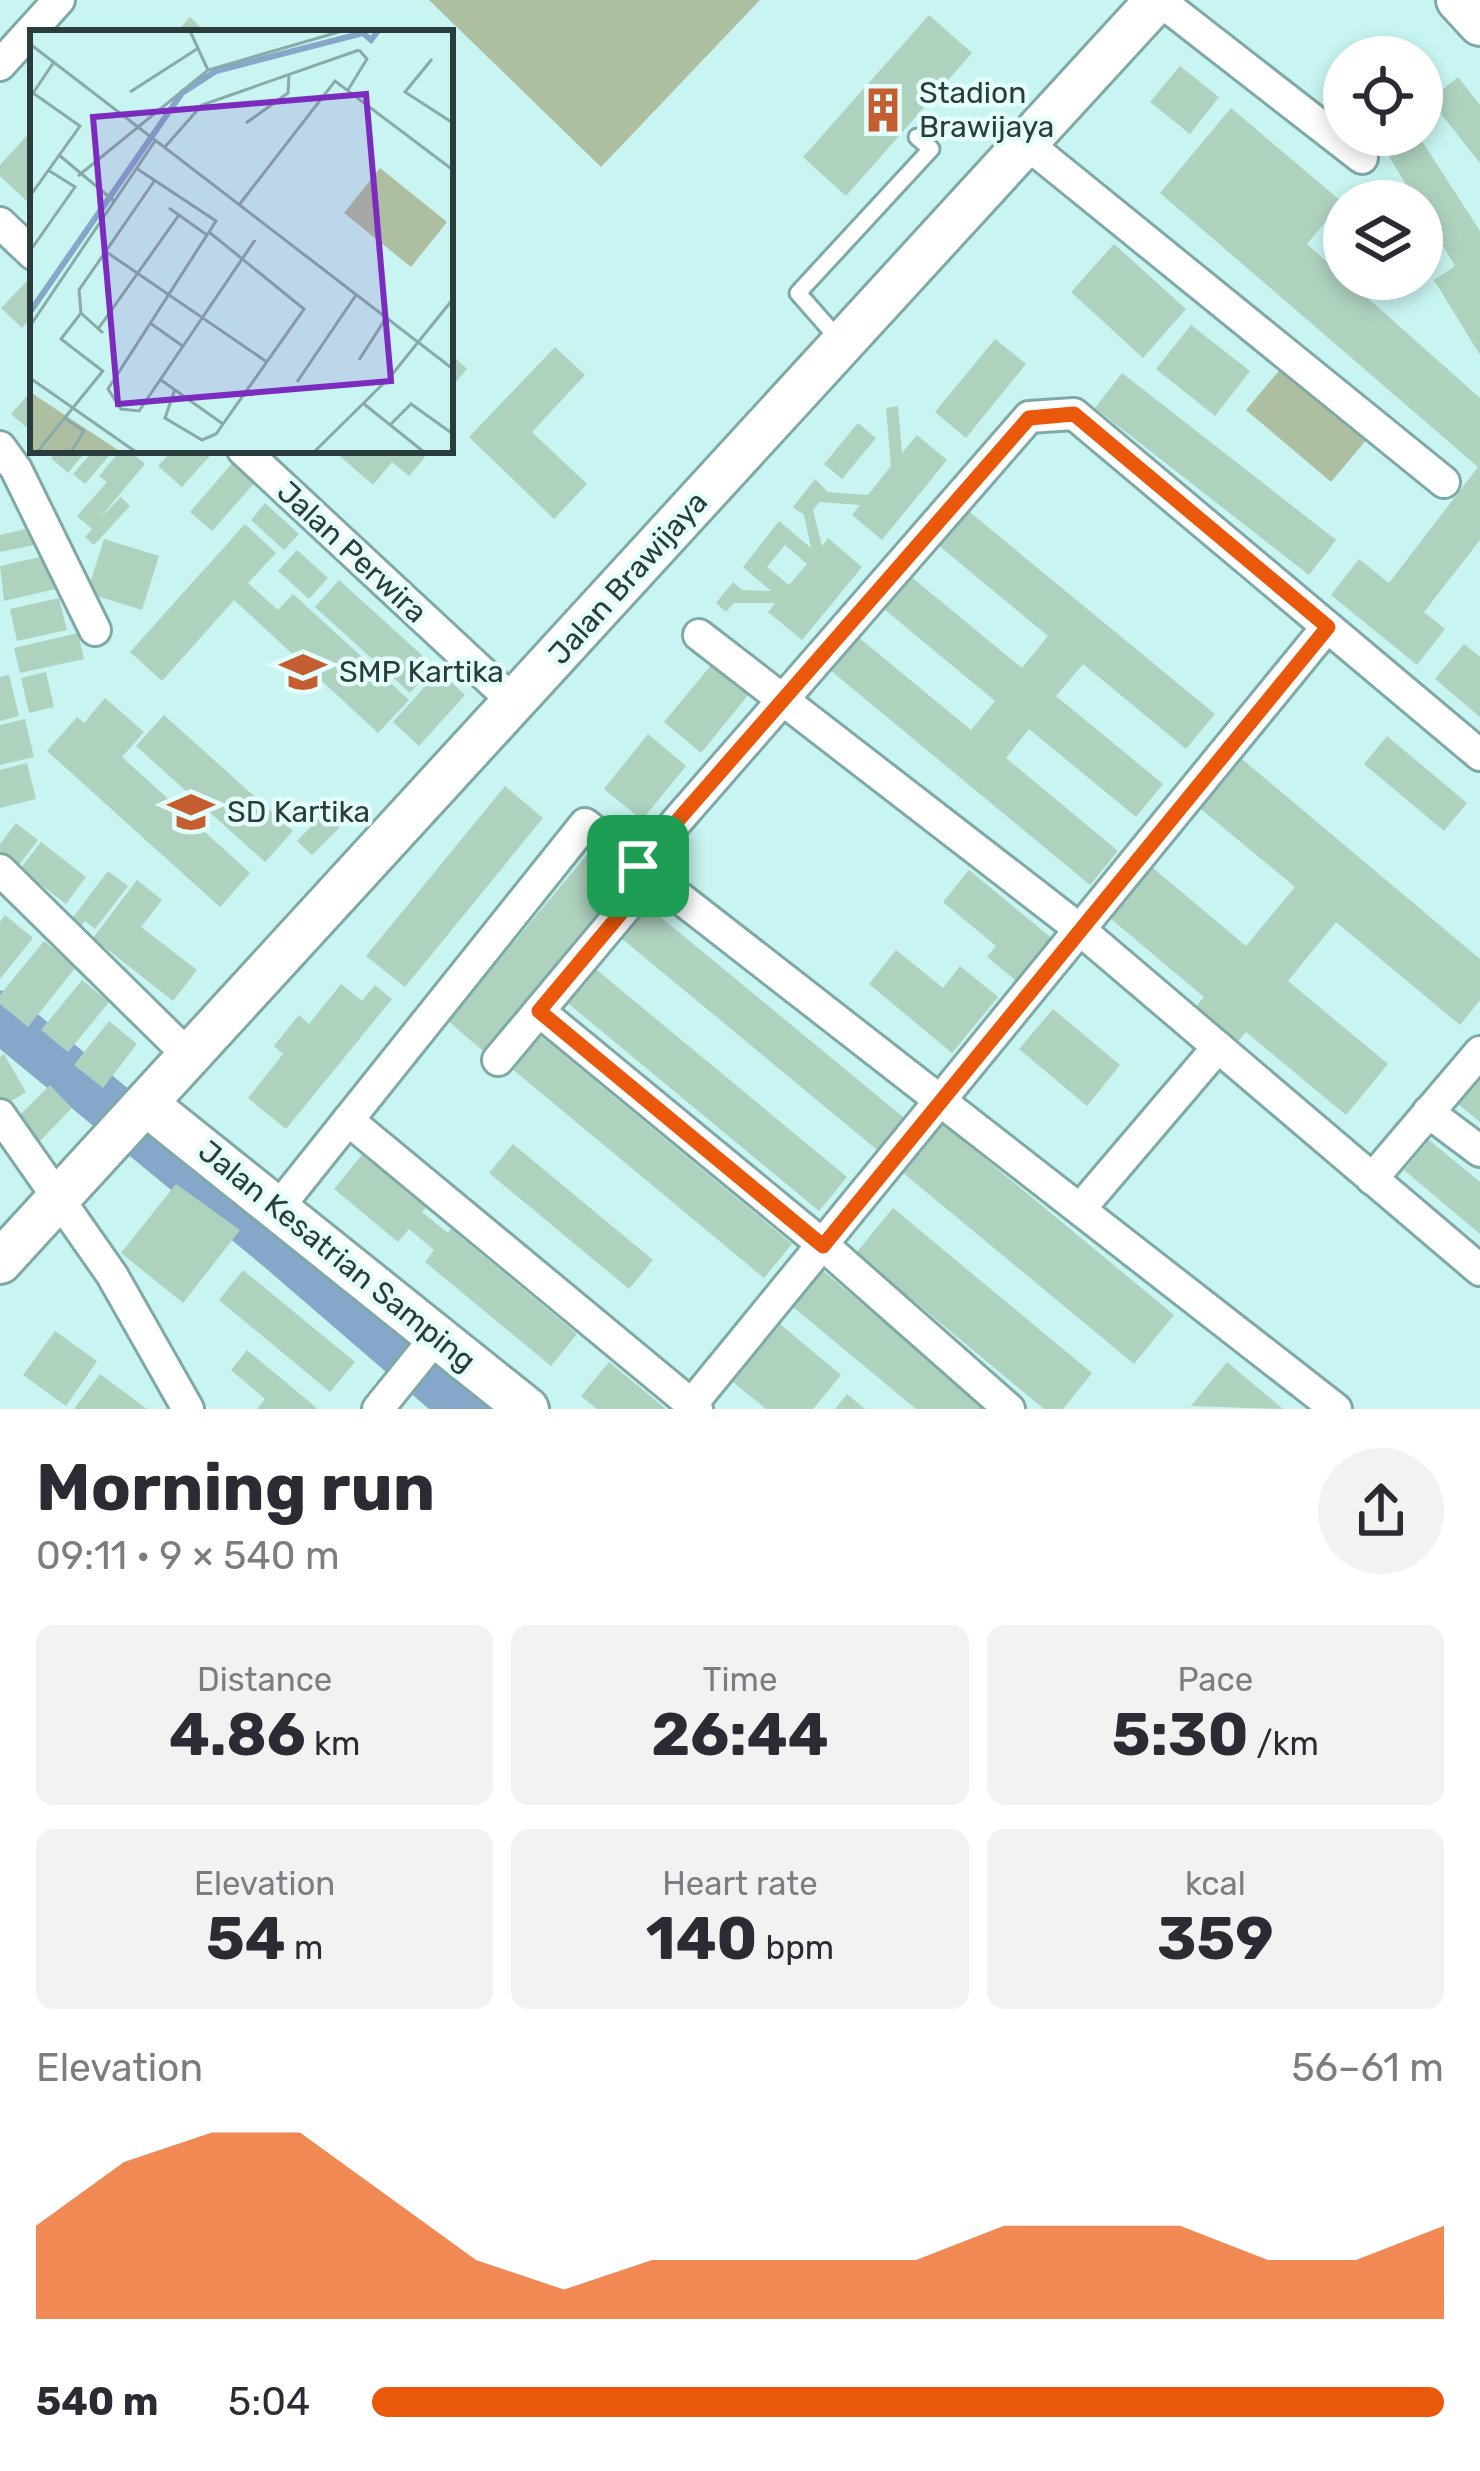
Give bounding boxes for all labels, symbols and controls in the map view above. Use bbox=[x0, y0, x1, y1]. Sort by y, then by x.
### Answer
inset map bbox=[30, 30, 453, 453]
map controls bbox=[1323, 36, 1443, 300]
button: locate bbox=[1323, 36, 1443, 156]
place label: Stadion Brawijaya bbox=[919, 75, 1054, 145]
building icon: Stadion Brawijaya bbox=[858, 85, 908, 135]
button: layers bbox=[1323, 180, 1443, 300]
street label: Jalan Perwira bbox=[270, 474, 434, 630]
street label: Jalan Brawijaya bbox=[541, 484, 715, 672]
school or university icon: SMP Kartika bbox=[278, 647, 328, 697]
place label: SMP Kartika bbox=[339, 654, 504, 690]
school or university icon: SD Kartika bbox=[166, 787, 216, 837]
place label: SD Kartika bbox=[227, 794, 370, 830]
pin bbox=[587, 815, 689, 917]
icon: arrive bbox=[605, 833, 671, 899]
street label: Jalan Kesatrian Samping bbox=[191, 1133, 483, 1379]
text: Morning run bbox=[36, 1448, 435, 1527]
button: share bbox=[1318, 1448, 1444, 1574]
text: 09:11 · 9 × 540 m bbox=[36, 1533, 340, 1579]
text: Distance bbox=[197, 1660, 332, 1699]
text: Time bbox=[703, 1660, 777, 1699]
text: Pace bbox=[1177, 1660, 1253, 1699]
text: 4.86 bbox=[169, 1699, 306, 1770]
text: 26:44 bbox=[651, 1699, 829, 1770]
text: 5:30 bbox=[1112, 1699, 1248, 1770]
text: km bbox=[306, 1724, 360, 1763]
text: /km bbox=[1248, 1724, 1319, 1763]
text: Elevation bbox=[194, 1864, 335, 1903]
text: Heart rate bbox=[662, 1864, 818, 1903]
text: kcal bbox=[1185, 1864, 1246, 1903]
text: 54 bbox=[206, 1903, 286, 1974]
text: 140 bbox=[646, 1903, 757, 1974]
text: 359 bbox=[1157, 1903, 1274, 1974]
text: m bbox=[286, 1928, 323, 1967]
text: bpm bbox=[757, 1928, 834, 1967]
text: Elevation bbox=[36, 2045, 203, 2091]
text: 56–61 m bbox=[1291, 2045, 1444, 2091]
text: 540 m bbox=[36, 2379, 158, 2425]
text: 5:04 bbox=[228, 2379, 310, 2425]

